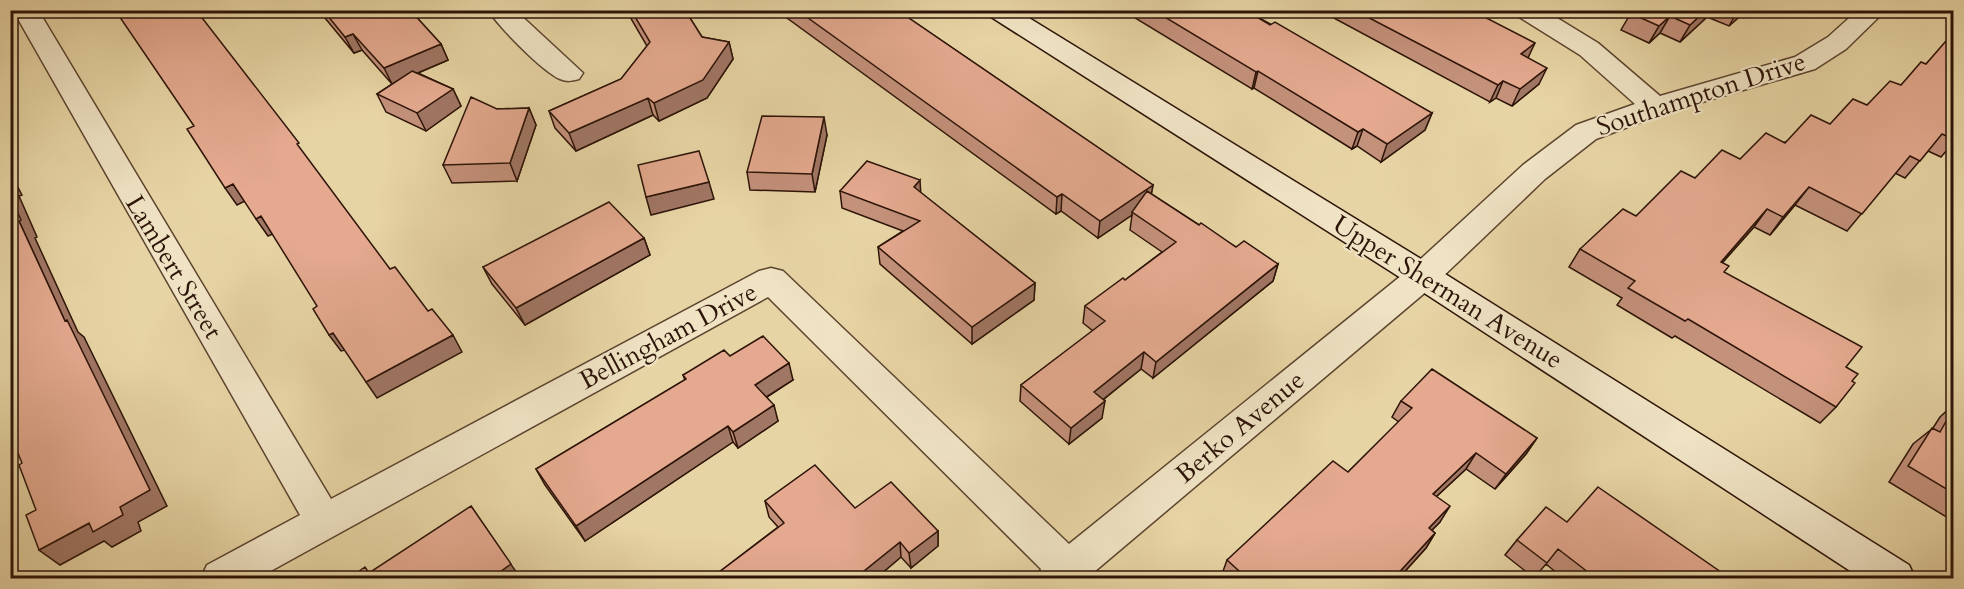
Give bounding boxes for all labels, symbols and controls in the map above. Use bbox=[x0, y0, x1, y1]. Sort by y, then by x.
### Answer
street label: Southampton Drive bbox=[1592, 44, 1810, 144]
street label: Lambert Street bbox=[117, 189, 231, 345]
street label: Upper Sherman Avenue bbox=[1326, 207, 1570, 377]
street label: Bellingham Drive bbox=[573, 274, 763, 398]
street label: Berko Avenue bbox=[1168, 363, 1312, 491]

